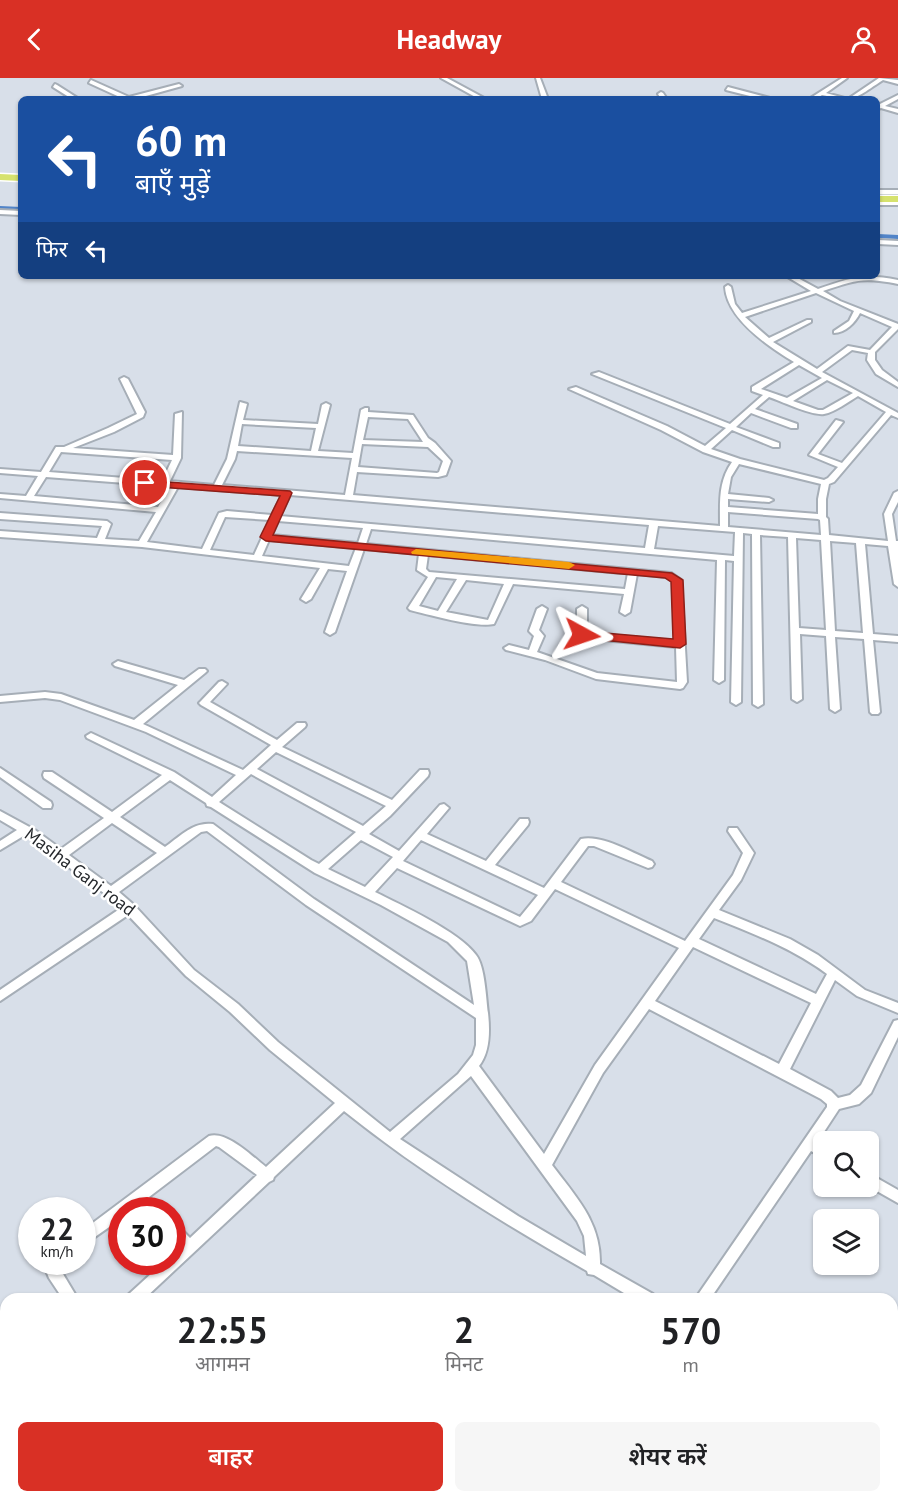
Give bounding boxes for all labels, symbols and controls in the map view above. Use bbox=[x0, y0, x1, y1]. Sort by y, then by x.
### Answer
text: Headway bbox=[396, 22, 502, 56]
icon: back bbox=[18, 23, 51, 56]
icon: person bbox=[847, 23, 880, 56]
text: 60 m bbox=[135, 113, 227, 168]
icon: left bbox=[36, 120, 114, 198]
text: बाएँ मुड़ें bbox=[135, 166, 210, 200]
icon: left bbox=[80, 234, 113, 267]
text: फिर bbox=[36, 235, 68, 263]
pin bbox=[119, 457, 170, 508]
icon: arrive bbox=[128, 466, 161, 499]
position arrow bbox=[550, 603, 614, 667]
street label: Masiha Ganj road bbox=[20, 822, 140, 921]
map controls bbox=[813, 1131, 879, 1275]
button: search bbox=[813, 1131, 879, 1197]
speed limit sign: 30 bbox=[108, 1197, 186, 1275]
text: 22 bbox=[40, 1209, 74, 1248]
button: layers bbox=[813, 1209, 879, 1275]
text: km/h bbox=[41, 1242, 73, 1261]
text: 22:55 bbox=[177, 1306, 268, 1353]
text: 2 bbox=[454, 1306, 474, 1353]
text: 570 bbox=[660, 1307, 721, 1354]
text: आगमन bbox=[195, 1351, 250, 1377]
text: मिनट bbox=[445, 1351, 483, 1377]
text: m bbox=[682, 1352, 699, 1378]
button: बाहर bbox=[18, 1422, 443, 1491]
button: शेयर करें bbox=[455, 1422, 880, 1491]

